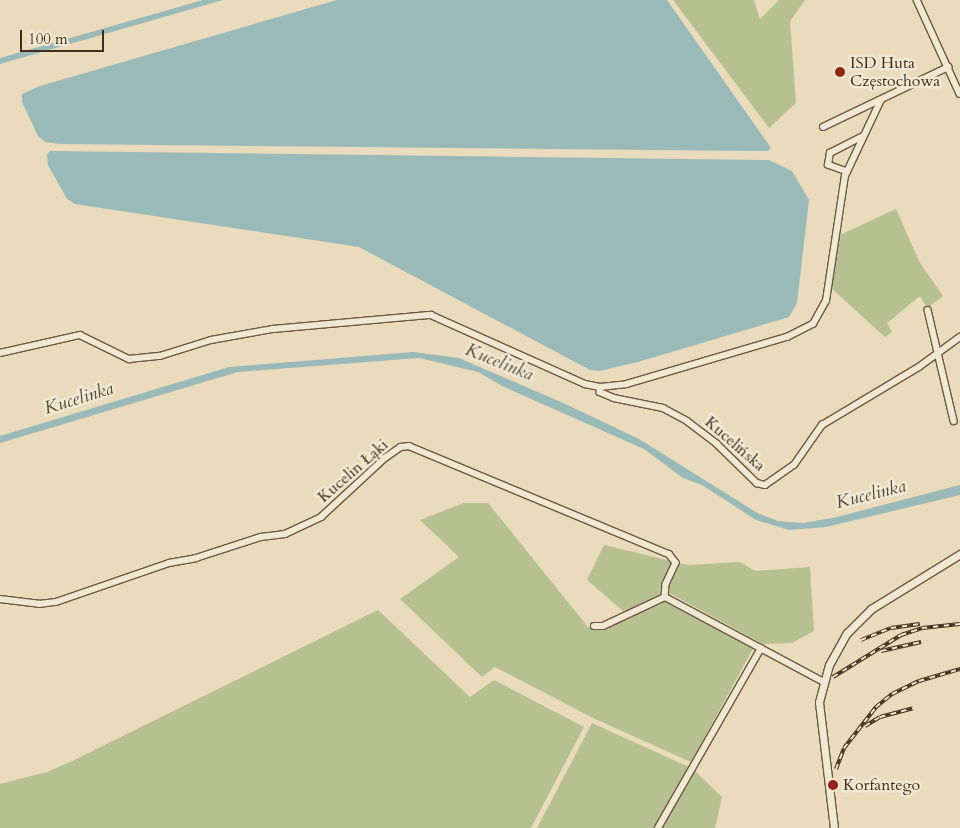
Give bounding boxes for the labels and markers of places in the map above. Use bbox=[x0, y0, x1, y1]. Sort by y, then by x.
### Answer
place label: ISD Huta Częstochowa bbox=[850, 53, 940, 91]
marker: ISD Huta Częstochowa bbox=[834, 66, 846, 78]
place label: Korfantego bbox=[843, 775, 920, 795]
marker: Korfantego bbox=[827, 779, 839, 791]

